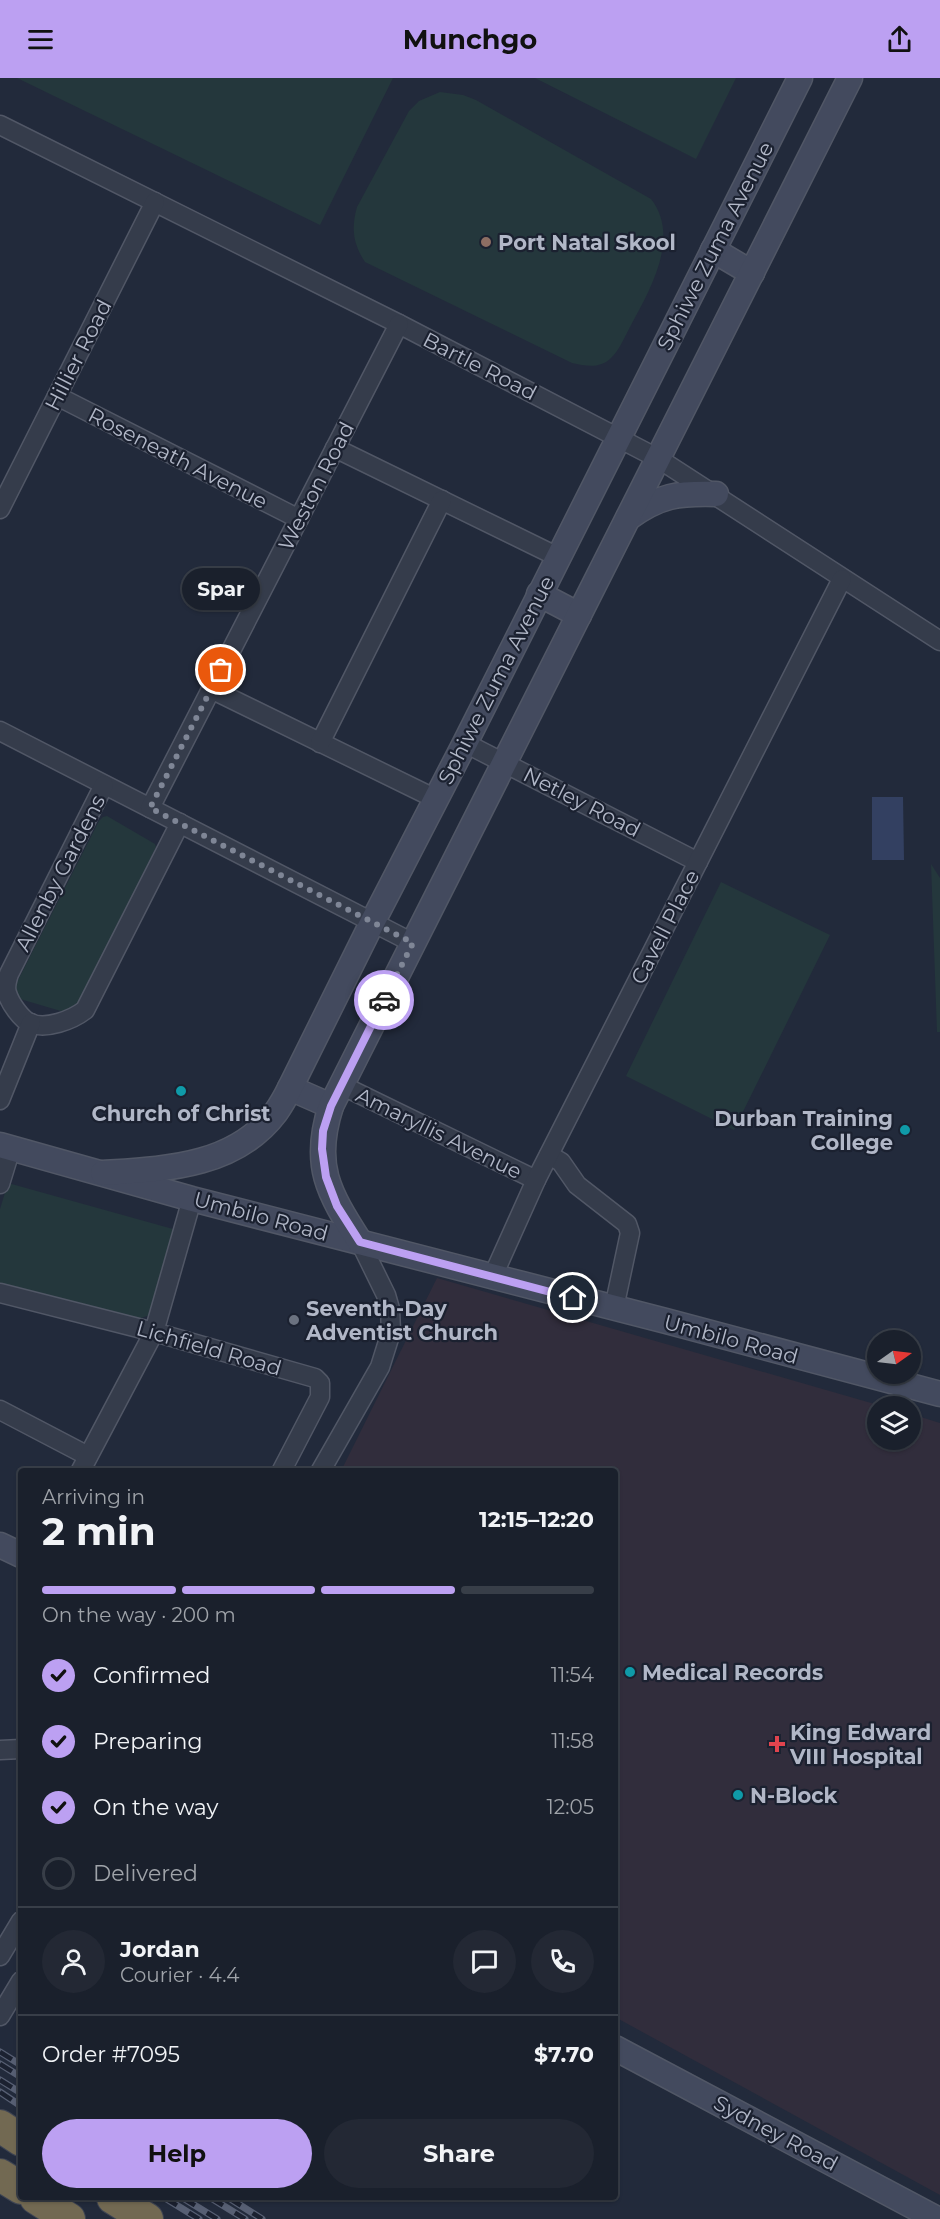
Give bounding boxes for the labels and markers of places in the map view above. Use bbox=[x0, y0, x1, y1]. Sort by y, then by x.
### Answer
place label: Port Natal Skool bbox=[498, 230, 676, 255]
marker: Port Natal Skool bbox=[479, 235, 493, 249]
callout: Spar bbox=[182, 568, 260, 610]
pin bbox=[195, 644, 246, 695]
marker: Church of Christ bbox=[174, 1084, 188, 1098]
place label: Church of Christ bbox=[92, 1101, 270, 1126]
place label: Durban Training College bbox=[714, 1106, 893, 1155]
marker: Durban Training College bbox=[898, 1123, 912, 1137]
pin bbox=[547, 1272, 598, 1323]
place label: Seventh-Day Adventist Church bbox=[305, 1296, 498, 1345]
marker: Seventh-Day Adventist Church bbox=[287, 1313, 301, 1327]
place label: Medical Records bbox=[642, 1660, 823, 1685]
marker: Medical Records bbox=[623, 1665, 637, 1679]
place label: King Edward VIII Hospital bbox=[789, 1720, 931, 1769]
marker: King Edward VIII Hospital bbox=[768, 1735, 786, 1753]
place label: N-Block bbox=[750, 1783, 838, 1808]
marker: N-Block bbox=[731, 1788, 745, 1802]

